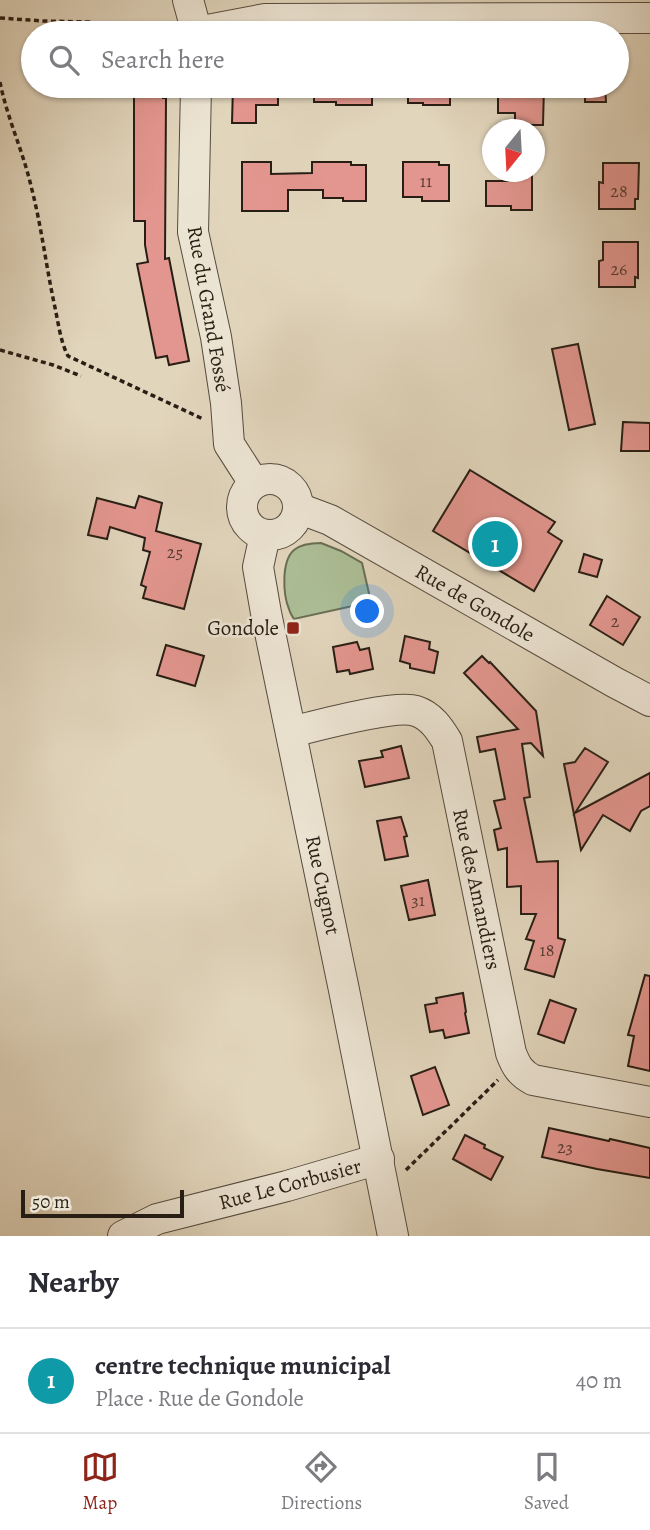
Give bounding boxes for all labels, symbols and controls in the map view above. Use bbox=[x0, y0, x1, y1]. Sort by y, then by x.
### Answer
search box bbox=[21, 21, 629, 98]
icon: search bbox=[45, 41, 83, 79]
text: Search here bbox=[101, 42, 225, 77]
north arrow bbox=[482, 119, 545, 182]
house number: 11 bbox=[420, 169, 432, 193]
house number: 28 bbox=[610, 179, 628, 203]
street label: Rue du Grand Fossé bbox=[181, 224, 237, 394]
house number: 26 bbox=[611, 257, 627, 281]
pin: 1 bbox=[472, 518, 518, 570]
house number: 25 bbox=[167, 540, 183, 564]
street label: Rue de Gondole bbox=[410, 557, 540, 649]
your location bbox=[350, 594, 384, 628]
house number: 2 bbox=[611, 609, 620, 633]
place label: Gondole bbox=[207, 614, 279, 642]
marker: Gondole bbox=[285, 620, 301, 636]
street label: Rue des Amandiers bbox=[446, 806, 508, 972]
street label: Rue Cugnot bbox=[299, 833, 347, 937]
house number: 31 bbox=[411, 888, 425, 912]
house number: 18 bbox=[540, 938, 554, 962]
house number: 23 bbox=[557, 1135, 573, 1159]
street label: Rue Le Corbusier bbox=[216, 1152, 364, 1216]
scale bar bbox=[21, 1187, 184, 1219]
text: 50 m bbox=[32, 1189, 70, 1215]
text: Nearby bbox=[28, 1262, 119, 1302]
text: centre technique municipal bbox=[95, 1348, 391, 1383]
text: 1 bbox=[47, 1365, 55, 1396]
text: 40 m bbox=[576, 1365, 622, 1396]
text: Place · Rue de Gondole bbox=[95, 1383, 304, 1414]
tab: Map bbox=[81, 1448, 119, 1516]
tab: Directions bbox=[281, 1448, 362, 1516]
tab: Saved bbox=[524, 1448, 569, 1516]

